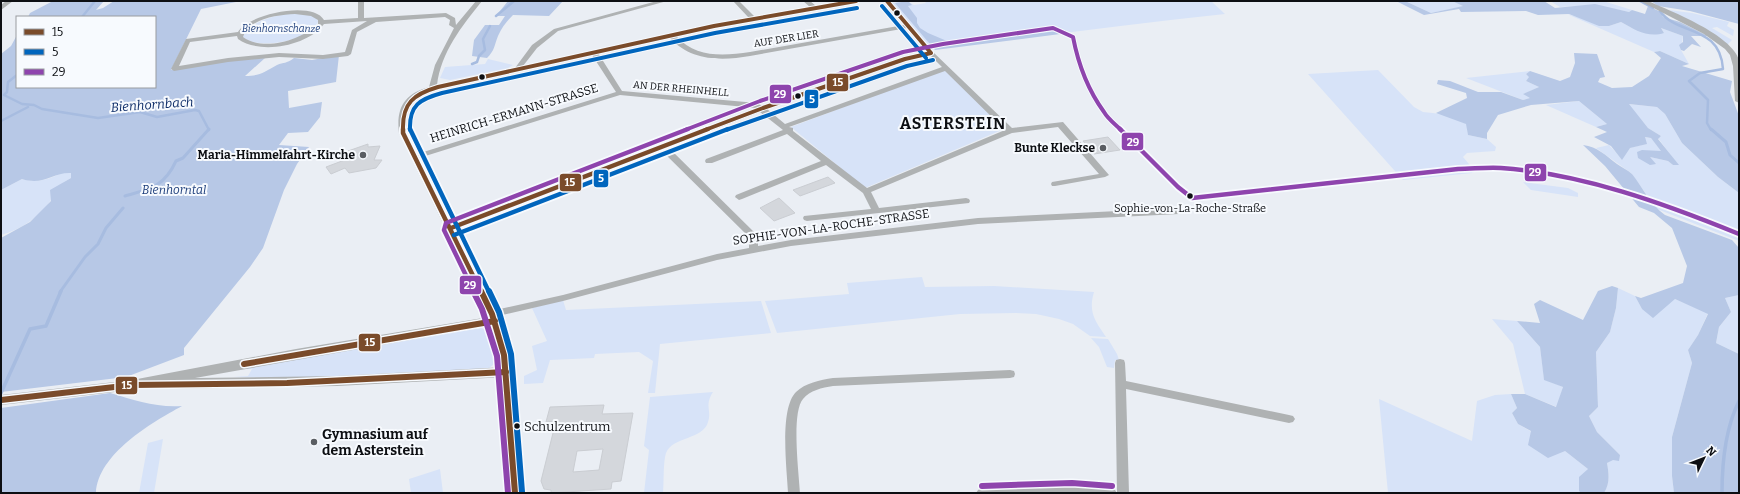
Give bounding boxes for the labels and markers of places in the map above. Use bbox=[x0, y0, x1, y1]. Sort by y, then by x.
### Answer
unlabelled marker bbox=[892, 8, 902, 18]
unlabelled marker bbox=[477, 72, 487, 82]
unlabelled marker bbox=[793, 91, 803, 101]
place label: Bunte Kleckse bbox=[1014, 141, 1095, 155]
marker: Bunte Kleckse bbox=[1098, 143, 1108, 153]
place label: Maria-Himmelfahrt-Kirche bbox=[198, 148, 355, 162]
marker: Maria-Himmelfahrt-Kirche bbox=[358, 150, 368, 160]
marker: Sophie-von-La-Roche-Straße bbox=[1185, 191, 1195, 201]
place label: Sophie-von-La-Roche-Straße bbox=[1114, 202, 1266, 215]
place label: Schulzentrum bbox=[524, 419, 611, 434]
marker: Schulzentrum bbox=[512, 421, 522, 431]
place label: Gymnasium auf dem Asterstein bbox=[322, 426, 429, 459]
marker: Gymnasium auf dem Asterstein bbox=[309, 437, 319, 447]

